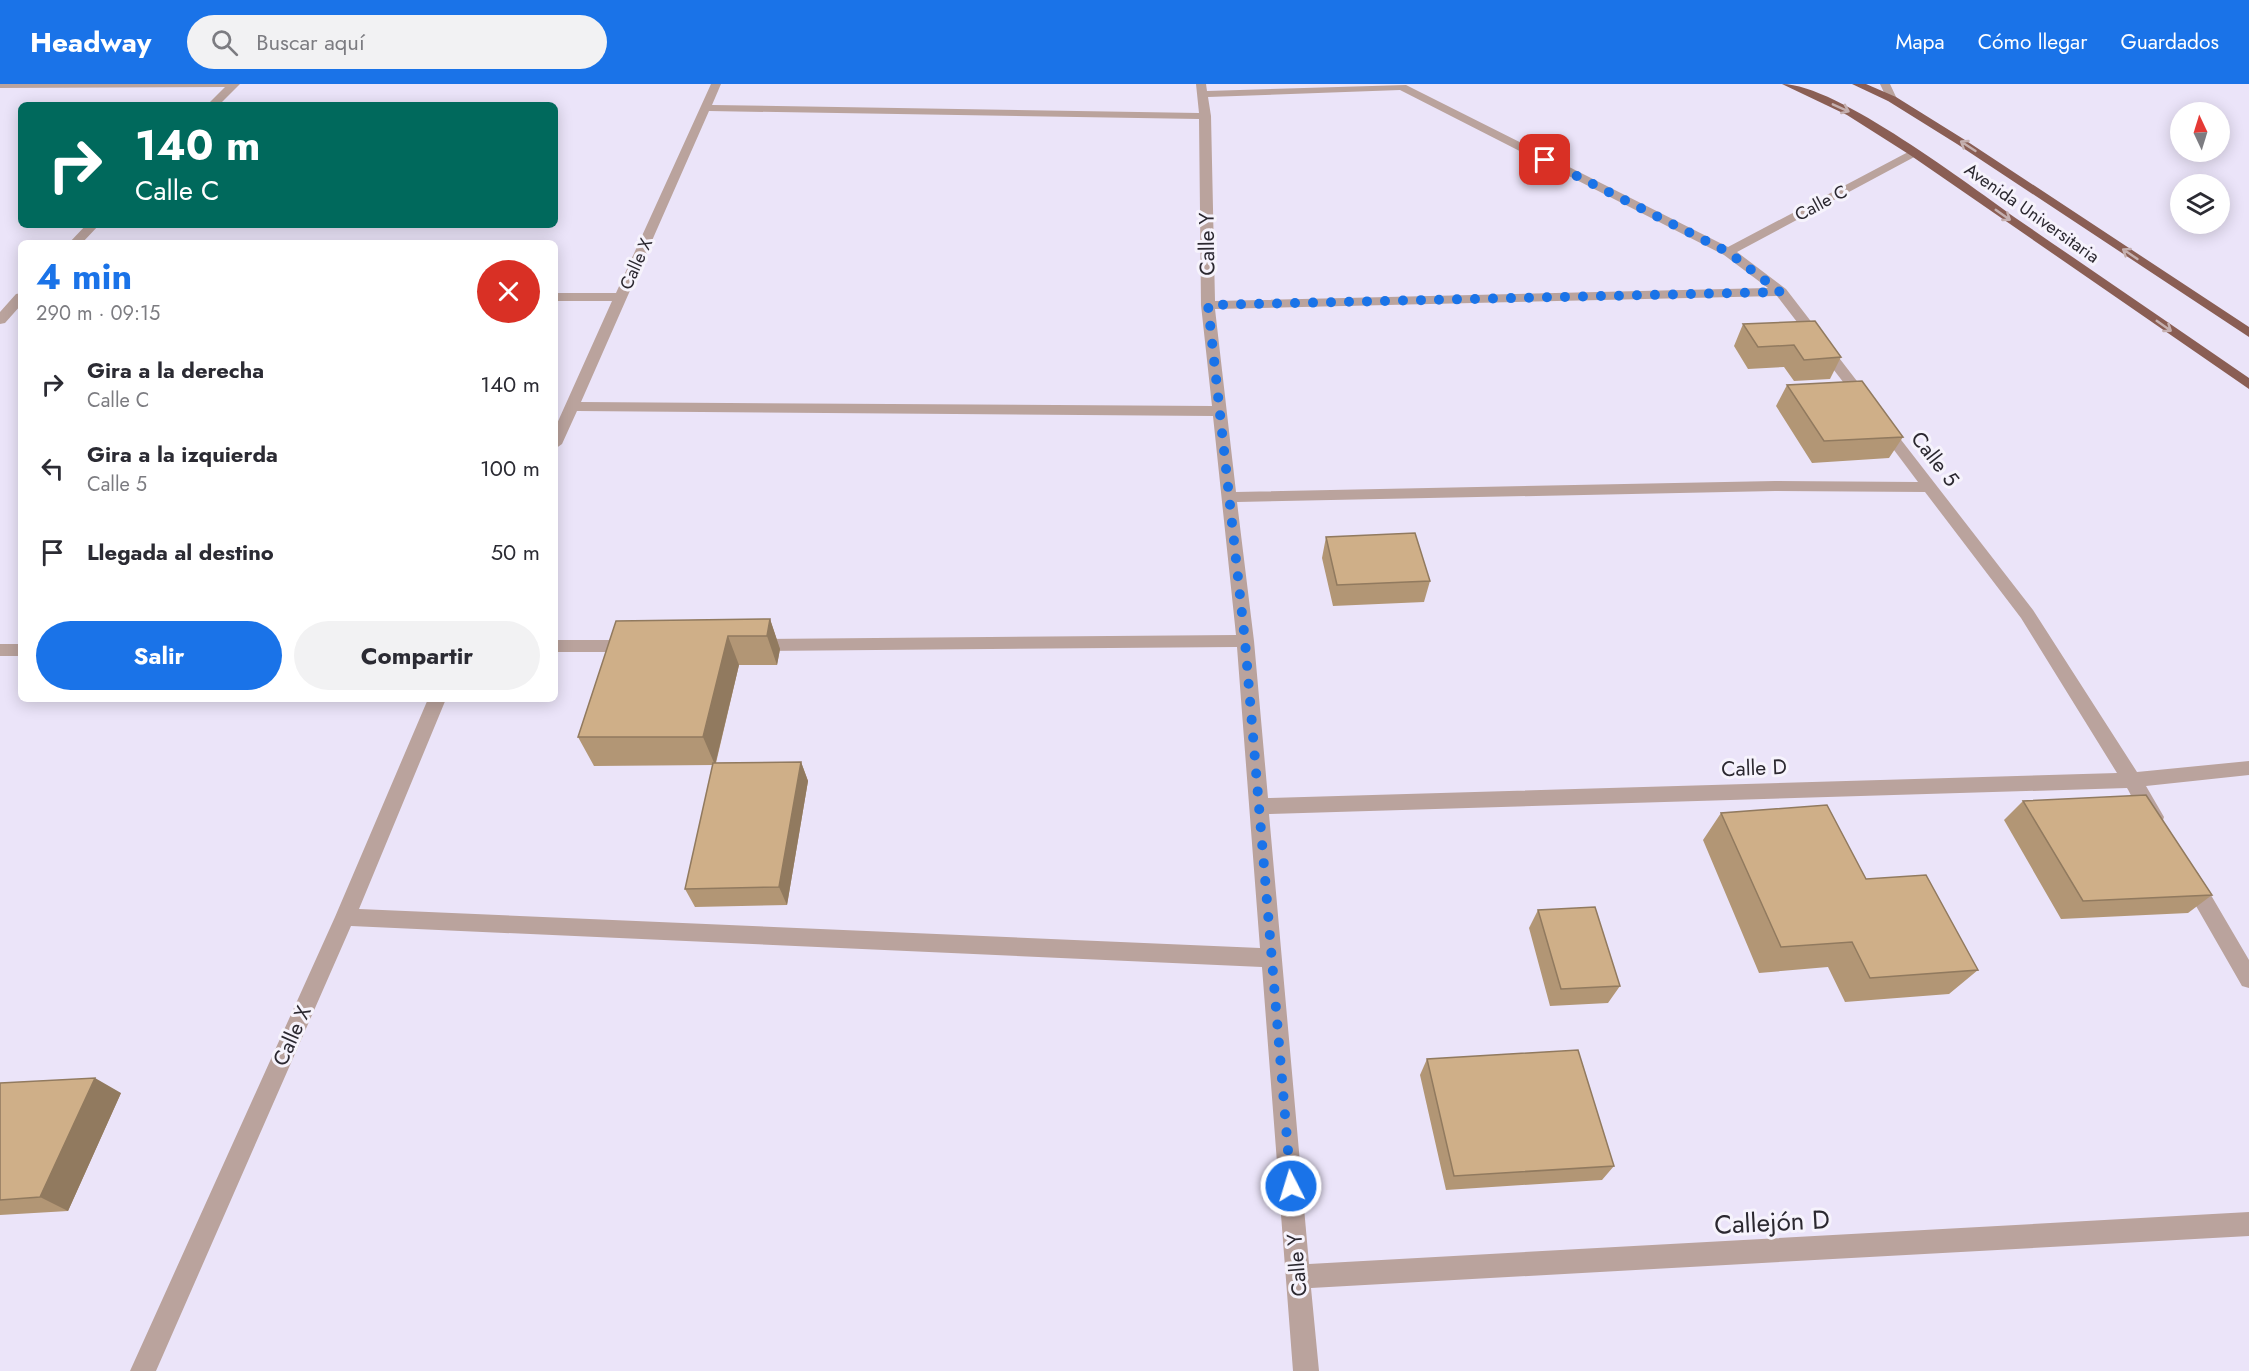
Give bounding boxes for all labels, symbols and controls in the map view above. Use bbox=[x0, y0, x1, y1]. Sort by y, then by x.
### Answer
search box bbox=[187, 15, 607, 69]
text: Headway bbox=[30, 22, 151, 63]
icon: search bbox=[208, 26, 241, 59]
text: Buscar aquí bbox=[256, 26, 365, 58]
text: Mapa bbox=[1895, 27, 1945, 57]
text: Cómo llegar bbox=[1978, 27, 2087, 57]
text: Guardados bbox=[2120, 27, 2219, 57]
north arrow bbox=[2170, 102, 2230, 162]
map controls bbox=[2170, 102, 2230, 234]
one-way arrow bbox=[1831, 103, 1849, 114]
text: 140 m bbox=[135, 115, 261, 176]
icon: right bbox=[36, 126, 114, 204]
pin bbox=[1519, 134, 1570, 185]
one-way arrow bbox=[1960, 140, 1977, 152]
icon: arrive bbox=[1528, 143, 1561, 176]
street label: Avenida Universitaria bbox=[1959, 157, 2105, 269]
text: Calle C bbox=[135, 171, 219, 210]
button: layers bbox=[2170, 174, 2230, 234]
street label: Calle C bbox=[1790, 178, 1852, 228]
one-way arrow bbox=[1995, 209, 2011, 221]
street label: Calle Y bbox=[1191, 212, 1223, 276]
street label: Calle X bbox=[613, 234, 659, 294]
one-way arrow bbox=[2123, 248, 2139, 260]
text: 4 min bbox=[36, 250, 132, 302]
button: close bbox=[477, 260, 540, 323]
text: 290 m · 09:15 bbox=[36, 299, 160, 328]
one-way arrow bbox=[2155, 320, 2171, 332]
text: Gira a la derecha bbox=[87, 354, 264, 386]
icon: right bbox=[36, 368, 69, 401]
text: 140 m bbox=[480, 368, 540, 400]
text: Calle C bbox=[87, 386, 150, 415]
street label: Calle 5 bbox=[1904, 425, 1966, 493]
text: Gira a la izquierda bbox=[87, 438, 278, 470]
icon: left bbox=[36, 452, 69, 485]
text: 100 m bbox=[480, 452, 540, 484]
text: Calle 5 bbox=[87, 470, 147, 499]
icon: arrive bbox=[36, 536, 69, 569]
text: Llegada al destino bbox=[87, 536, 274, 568]
text: 50 m bbox=[491, 536, 540, 568]
button: Salir bbox=[36, 621, 282, 690]
button: Compartir bbox=[294, 621, 540, 690]
street label: Calle D bbox=[1721, 752, 1787, 784]
street label: Calle X bbox=[266, 1001, 319, 1071]
position arrow bbox=[1259, 1154, 1323, 1218]
street label: Callejón D bbox=[1713, 1200, 1831, 1244]
street label: Calle Y bbox=[1279, 1232, 1315, 1298]

